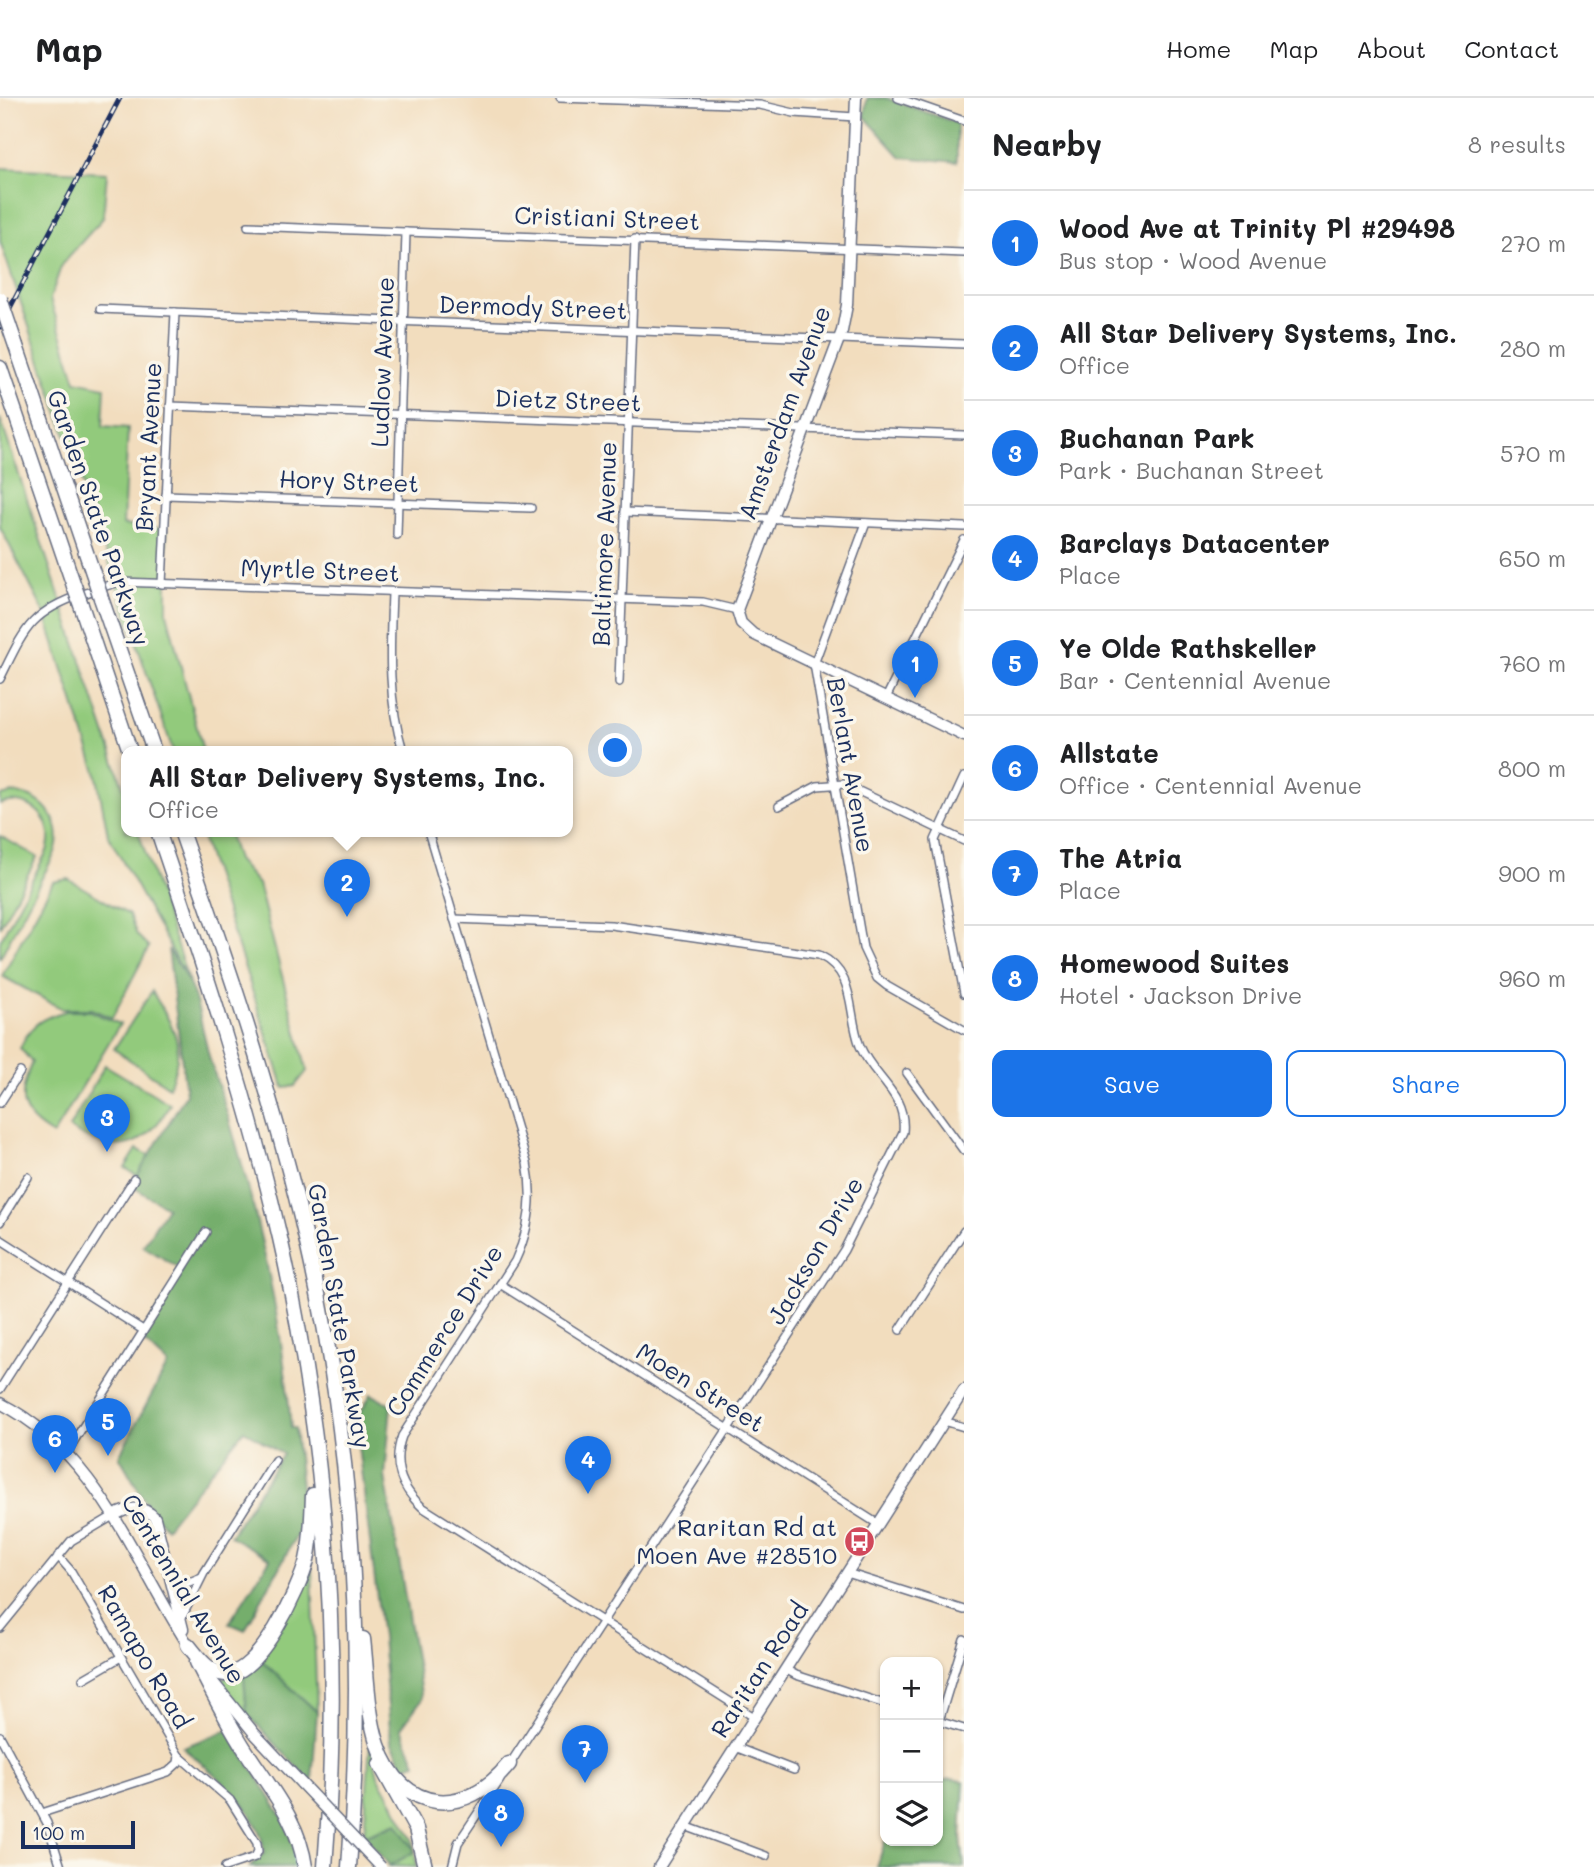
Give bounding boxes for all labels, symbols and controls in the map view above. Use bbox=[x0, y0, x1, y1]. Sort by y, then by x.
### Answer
text: Map bbox=[35, 27, 103, 70]
text: Home bbox=[1166, 33, 1231, 64]
text: Map bbox=[1269, 33, 1318, 64]
text: About bbox=[1356, 33, 1426, 64]
text: Contact bbox=[1464, 33, 1559, 64]
text: Nearby bbox=[992, 124, 1102, 164]
text: 8 results bbox=[1468, 129, 1566, 159]
street label: Cristiani Street bbox=[514, 199, 700, 236]
text: Wood Ave at Trinity Pl #29498 bbox=[1059, 211, 1455, 245]
text: 1 bbox=[1010, 228, 1020, 258]
text: 270 m bbox=[1501, 228, 1566, 258]
text: Bus stop · Wood Avenue bbox=[1059, 245, 1327, 275]
street label: Ludlow Avenue bbox=[363, 276, 400, 448]
street label: Dermody Street bbox=[438, 288, 628, 325]
street label: Amsterdam Avenue bbox=[731, 302, 837, 523]
text: All Star Delivery Systems, Inc. bbox=[1059, 316, 1457, 350]
text: 2 bbox=[1009, 333, 1021, 363]
text: 280 m bbox=[1499, 333, 1566, 363]
text: Office bbox=[1059, 350, 1130, 380]
street label: Bryant Avenue bbox=[128, 362, 167, 532]
street label: Dietz Street bbox=[494, 381, 642, 418]
street label: Garden State Parkway bbox=[41, 386, 158, 649]
text: Buchanan Park bbox=[1059, 421, 1255, 455]
text: 3 bbox=[1008, 438, 1022, 468]
text: 570 m bbox=[1500, 438, 1566, 468]
street label: Baltimore Avenue bbox=[584, 441, 623, 647]
text: Park · Buchanan Street bbox=[1059, 455, 1324, 485]
street label: Hory Street bbox=[279, 463, 420, 498]
text: Barclays Datacenter bbox=[1059, 526, 1330, 560]
text: 4 bbox=[1008, 543, 1022, 573]
text: 650 m bbox=[1499, 543, 1566, 573]
street label: Myrtle Street bbox=[240, 551, 400, 588]
text: Place bbox=[1059, 560, 1121, 590]
text: Ye Olde Rathskeller bbox=[1059, 631, 1317, 665]
pin: 1 bbox=[892, 640, 938, 698]
text: 5 bbox=[1008, 648, 1022, 678]
text: 760 m bbox=[1499, 648, 1566, 678]
text: Bar · Centennial Avenue bbox=[1059, 665, 1331, 695]
street label: Berlant Avenue bbox=[821, 675, 882, 855]
your location bbox=[598, 733, 632, 767]
text: Allstate bbox=[1059, 736, 1159, 770]
popup bbox=[121, 746, 573, 837]
text: 6 bbox=[1008, 753, 1022, 783]
text: 800 m bbox=[1498, 753, 1566, 783]
text: All Star Delivery Systems, Inc. bbox=[148, 760, 546, 794]
text: Office · Centennial Avenue bbox=[1059, 770, 1362, 800]
text: Office bbox=[148, 794, 219, 824]
text: The Atria bbox=[1059, 841, 1182, 875]
text: 7 bbox=[1009, 858, 1021, 888]
text: 900 m bbox=[1498, 858, 1566, 888]
pin: 2 bbox=[324, 859, 370, 917]
text: Place bbox=[1059, 875, 1121, 905]
text: Homewood Suites bbox=[1059, 946, 1289, 980]
text: 8 bbox=[1008, 963, 1022, 993]
text: 960 m bbox=[1499, 963, 1566, 993]
text: Hotel · Jackson Drive bbox=[1059, 980, 1302, 1010]
button: Save bbox=[992, 1050, 1272, 1117]
button: Share bbox=[1286, 1050, 1566, 1117]
pin: 3 bbox=[84, 1094, 130, 1152]
street label: Jackson Drive bbox=[760, 1171, 869, 1330]
street label: Garden State Parkway bbox=[302, 1181, 379, 1451]
street label: Commerce Drive bbox=[378, 1239, 509, 1422]
street label: Moen Street bbox=[631, 1335, 771, 1438]
pin: 5 bbox=[85, 1398, 131, 1456]
pin: 6 bbox=[32, 1415, 78, 1473]
pin: 4 bbox=[565, 1436, 611, 1494]
street label: Centennial Avenue bbox=[115, 1488, 253, 1689]
place label: Raritan Rd at Moen Ave #28510 bbox=[636, 1511, 837, 1570]
bus stop icon: Raritan Rd at Moen Ave #28510 bbox=[843, 1525, 877, 1559]
street label: Ramapo Road bbox=[92, 1579, 199, 1734]
street label: Raritan Road bbox=[703, 1595, 814, 1743]
map controls bbox=[880, 1657, 943, 1846]
button: + bbox=[880, 1657, 943, 1720]
button: − bbox=[880, 1720, 943, 1783]
pin: 7 bbox=[562, 1725, 608, 1783]
button: layers bbox=[880, 1783, 943, 1846]
pin: 8 bbox=[478, 1789, 524, 1847]
scale bar bbox=[21, 1818, 135, 1850]
text: 100 m bbox=[32, 1820, 85, 1845]

